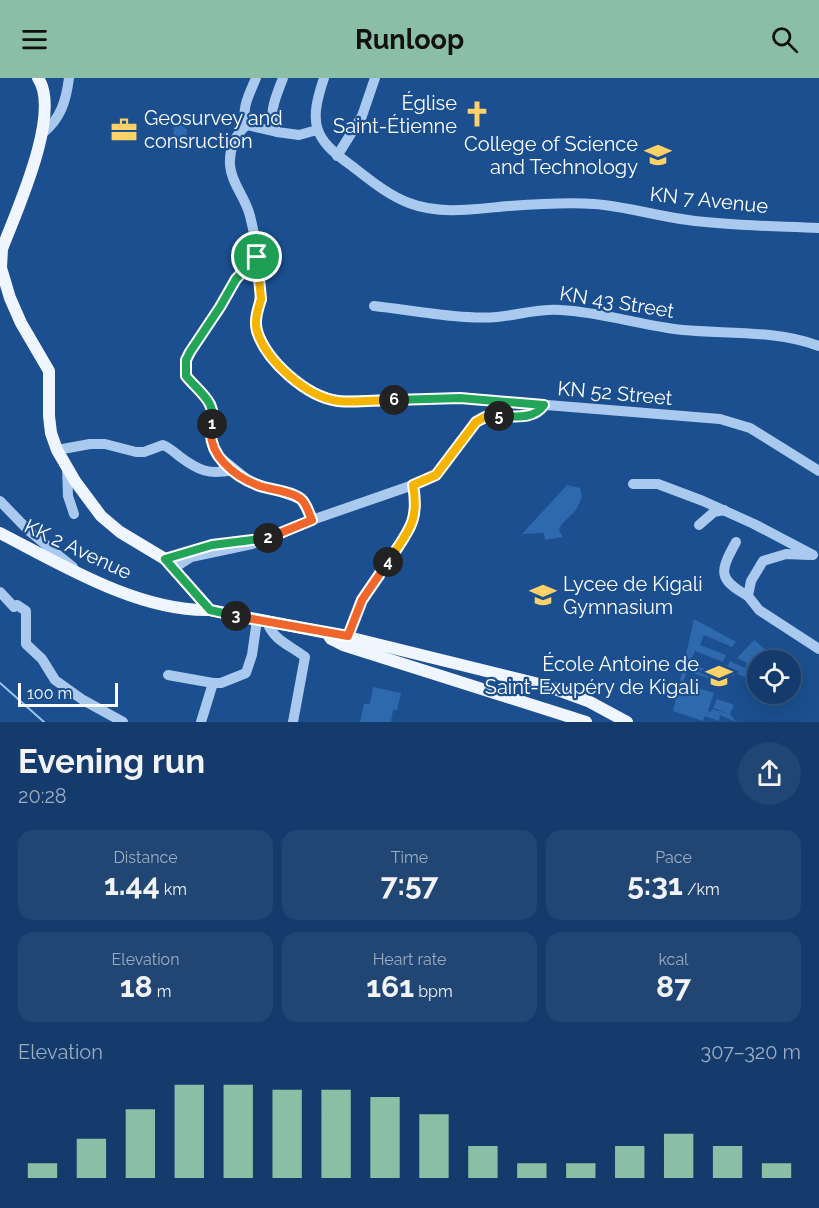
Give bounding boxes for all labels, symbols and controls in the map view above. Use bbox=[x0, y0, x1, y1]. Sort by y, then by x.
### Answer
icon: menu bbox=[18, 23, 51, 56]
icon: search bbox=[768, 23, 801, 56]
text: Runloop bbox=[355, 24, 464, 55]
place label: Église Saint-Étienne bbox=[333, 91, 457, 138]
church icon: Église Saint-Étienne bbox=[462, 99, 492, 129]
place label: Geosurvey and consruction bbox=[144, 106, 283, 153]
office icon: Geosurvey and consruction bbox=[109, 115, 139, 145]
place label: College of Science and Technology bbox=[464, 132, 638, 179]
school or university icon: College of Science and Technology bbox=[643, 140, 673, 170]
street label: KN 7 Avenue bbox=[649, 182, 770, 218]
pin bbox=[231, 231, 282, 282]
icon: arrive bbox=[240, 240, 273, 273]
street label: KN 43 Street bbox=[558, 281, 676, 323]
street label: KN 52 Street bbox=[557, 376, 674, 410]
pin: 6 bbox=[379, 385, 409, 415]
text: 6 bbox=[389, 390, 399, 409]
pin: 5 bbox=[484, 401, 514, 431]
text: 5 bbox=[495, 406, 503, 425]
pin: 1 bbox=[197, 409, 227, 439]
text: 1 bbox=[208, 414, 216, 433]
street label: KK 2 Avenue bbox=[21, 514, 136, 584]
pin: 2 bbox=[253, 523, 283, 553]
text: 2 bbox=[263, 528, 273, 547]
pin: 4 bbox=[373, 547, 403, 577]
text: 4 bbox=[383, 552, 393, 571]
place label: Lycee de Kigali Gymnasium bbox=[563, 572, 703, 619]
school or university icon: Lycee de Kigali Gymnasium bbox=[528, 580, 558, 610]
pin: 3 bbox=[221, 601, 251, 631]
text: 3 bbox=[232, 606, 240, 625]
map controls bbox=[747, 650, 801, 704]
button: locate bbox=[747, 650, 801, 704]
place label: École Antoine de Saint-Exupéry de Kigali bbox=[485, 652, 699, 699]
school or university icon: École Antoine de Saint-Exupéry de Kigali bbox=[704, 661, 734, 691]
scale bar bbox=[18, 680, 118, 708]
text: 100 m bbox=[27, 684, 72, 703]
text: Evening run bbox=[18, 742, 205, 781]
button: share bbox=[738, 742, 801, 805]
text: 20:28 bbox=[18, 784, 67, 808]
text: Distance bbox=[113, 848, 178, 867]
text: Time bbox=[391, 848, 428, 867]
text: Pace bbox=[655, 848, 692, 867]
text: 1.44 bbox=[104, 867, 160, 902]
text: 7:57 bbox=[381, 867, 438, 902]
text: 5:31 bbox=[627, 867, 683, 902]
text: km bbox=[160, 880, 187, 899]
text: /km bbox=[683, 880, 720, 899]
text: Elevation bbox=[112, 950, 179, 969]
text: Heart rate bbox=[373, 950, 446, 969]
text: kcal bbox=[659, 950, 688, 969]
text: 18 bbox=[120, 969, 153, 1004]
text: 161 bbox=[366, 969, 414, 1004]
text: 87 bbox=[656, 969, 691, 1004]
text: m bbox=[153, 982, 171, 1001]
text: bpm bbox=[414, 982, 453, 1001]
text: Elevation bbox=[18, 1040, 103, 1064]
text: 307–320 m bbox=[701, 1040, 801, 1064]

